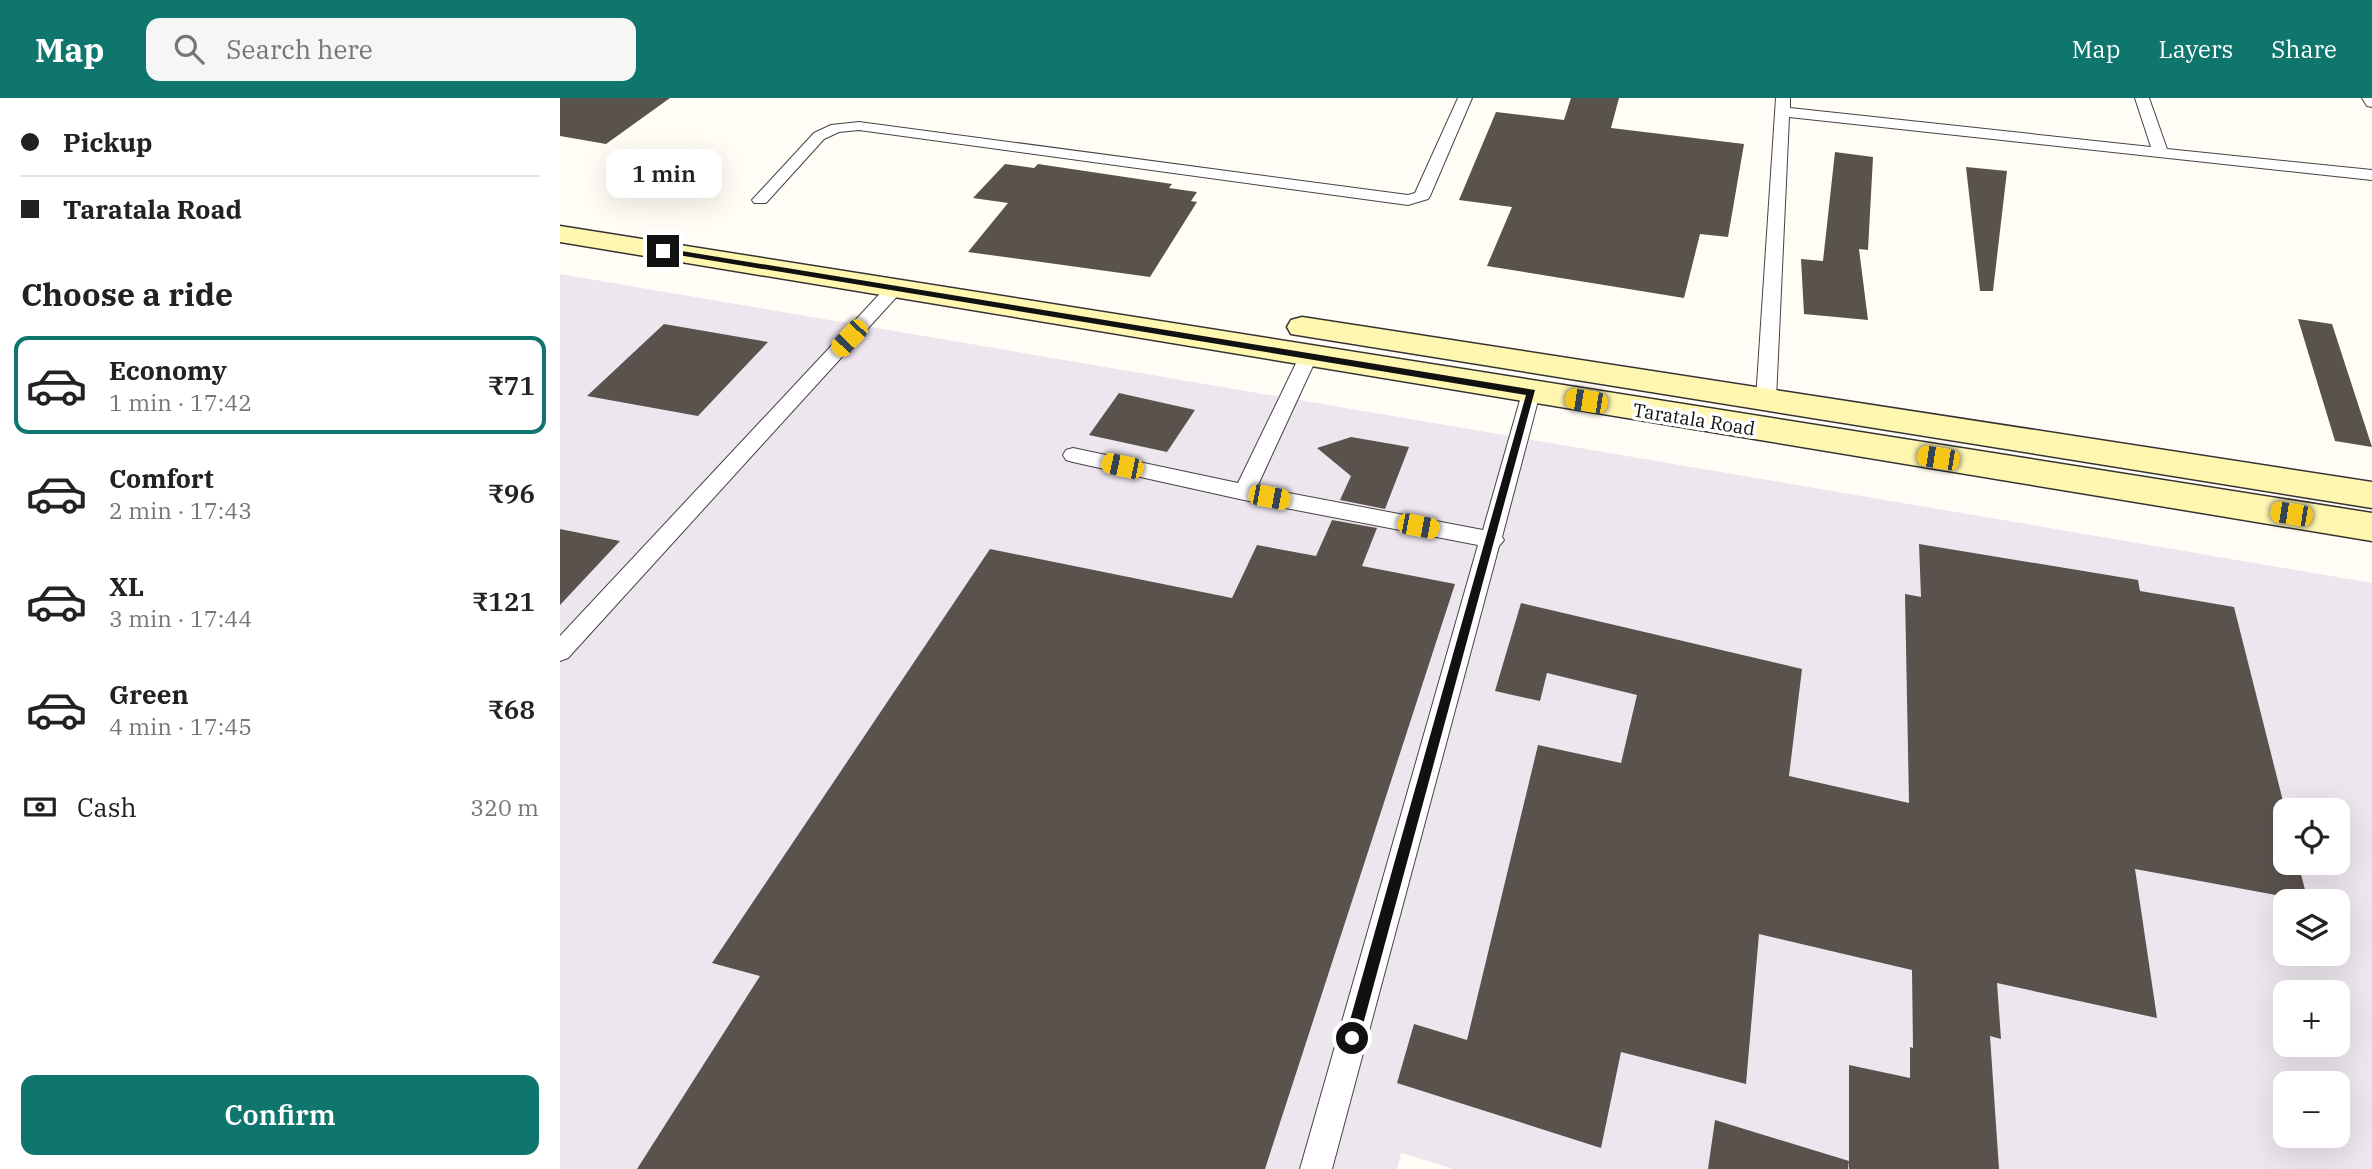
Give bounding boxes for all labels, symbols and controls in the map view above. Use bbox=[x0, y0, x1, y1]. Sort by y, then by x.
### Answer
search box bbox=[146, 18, 636, 81]
text: Map bbox=[35, 28, 104, 71]
icon: search bbox=[170, 30, 208, 68]
text: Search here bbox=[226, 32, 373, 66]
text: Map bbox=[2072, 33, 2120, 65]
text: Layers bbox=[2158, 33, 2233, 65]
text: Share bbox=[2271, 33, 2337, 65]
text: Pickup bbox=[63, 125, 153, 159]
callout: 1 min bbox=[605, 150, 721, 198]
text: 1 min bbox=[632, 158, 696, 188]
text: Taratala Road bbox=[63, 192, 242, 226]
route end bbox=[647, 235, 679, 267]
text: Choose a ride bbox=[21, 273, 233, 315]
car bbox=[827, 315, 872, 361]
text: Economy bbox=[109, 353, 227, 387]
icon: car bbox=[25, 354, 88, 417]
text: ₹71 bbox=[487, 368, 535, 402]
text: 1 min · 17:42 bbox=[109, 387, 252, 417]
car bbox=[1564, 387, 1609, 415]
street label: Taratala Road bbox=[1631, 397, 1757, 441]
car bbox=[1916, 444, 1961, 472]
car bbox=[1100, 451, 1145, 481]
text: Comfort bbox=[109, 461, 214, 495]
icon: car bbox=[25, 462, 88, 525]
text: ₹96 bbox=[487, 476, 535, 510]
car bbox=[1247, 483, 1292, 511]
text: 2 min · 17:43 bbox=[109, 495, 252, 525]
car bbox=[2269, 500, 2314, 528]
car bbox=[1396, 512, 1441, 540]
text: XL bbox=[109, 569, 144, 603]
icon: car bbox=[25, 570, 88, 633]
text: ₹121 bbox=[472, 584, 535, 618]
text: 3 min · 17:44 bbox=[109, 603, 252, 633]
text: Green bbox=[109, 677, 189, 711]
icon: car bbox=[25, 678, 88, 741]
text: ₹68 bbox=[487, 692, 535, 726]
text: 4 min · 17:45 bbox=[109, 711, 252, 741]
icon: cash bbox=[21, 788, 59, 826]
text: Cash bbox=[77, 790, 137, 824]
text: 320 m bbox=[470, 792, 539, 822]
map controls bbox=[2273, 798, 2350, 1148]
button: locate bbox=[2273, 798, 2350, 875]
button: layers bbox=[2273, 889, 2350, 966]
button: + bbox=[2273, 980, 2350, 1057]
route start bbox=[1336, 1022, 1368, 1054]
button: − bbox=[2273, 1071, 2350, 1148]
button: Confirm bbox=[21, 1075, 539, 1155]

